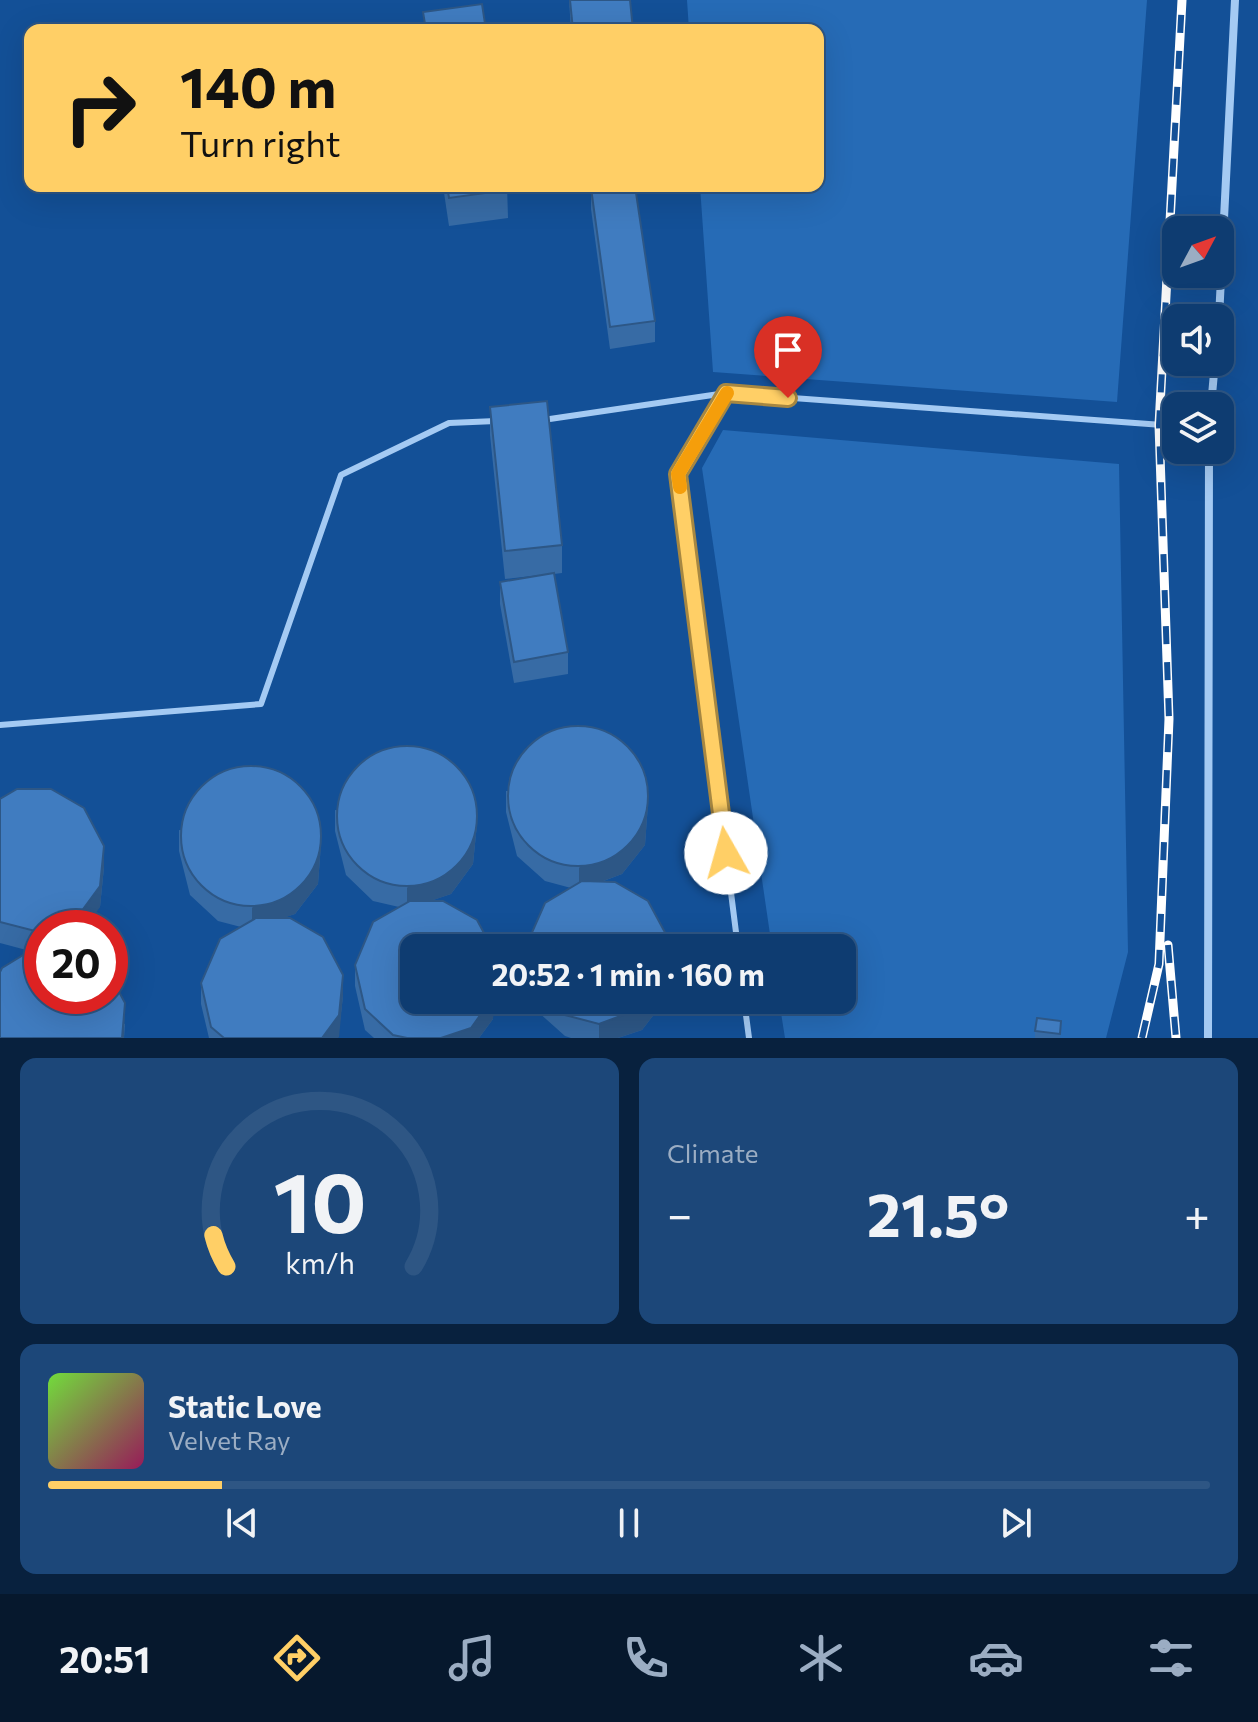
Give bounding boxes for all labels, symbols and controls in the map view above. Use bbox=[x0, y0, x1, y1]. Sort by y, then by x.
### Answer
text: 140 m bbox=[180, 51, 336, 120]
icon: right bbox=[48, 56, 152, 160]
text: Turn right bbox=[180, 120, 341, 164]
north arrow bbox=[1162, 216, 1234, 288]
map controls bbox=[1162, 216, 1234, 464]
button: sound bbox=[1162, 304, 1234, 376]
pin bbox=[754, 316, 822, 398]
icon: arrive bbox=[766, 328, 810, 372]
button: layers bbox=[1162, 392, 1234, 464]
position arrow bbox=[684, 811, 768, 895]
speed limit sign: 20 bbox=[24, 910, 128, 1014]
text: 20:52 · 1 min · 160 m bbox=[491, 955, 765, 992]
text: Climate bbox=[667, 1137, 759, 1168]
text: 10 bbox=[273, 1148, 366, 1250]
text: 21.5° bbox=[867, 1176, 1009, 1249]
text: − bbox=[667, 1186, 692, 1240]
text: + bbox=[1184, 1186, 1210, 1240]
text: km/h bbox=[285, 1245, 354, 1280]
text: Static Love bbox=[168, 1387, 322, 1424]
text: Velvet Ray bbox=[168, 1424, 291, 1455]
icon: previous bbox=[220, 1501, 264, 1545]
icon: pause bbox=[607, 1501, 651, 1545]
icon: next bbox=[994, 1501, 1038, 1545]
icon: directions bbox=[269, 1630, 325, 1686]
icon: music bbox=[444, 1630, 500, 1686]
icon: phone bbox=[618, 1630, 674, 1686]
icon: climate bbox=[793, 1630, 849, 1686]
icon: car bbox=[968, 1630, 1024, 1686]
icon: filters bbox=[1143, 1630, 1199, 1686]
text: 20:51 bbox=[59, 1636, 150, 1680]

